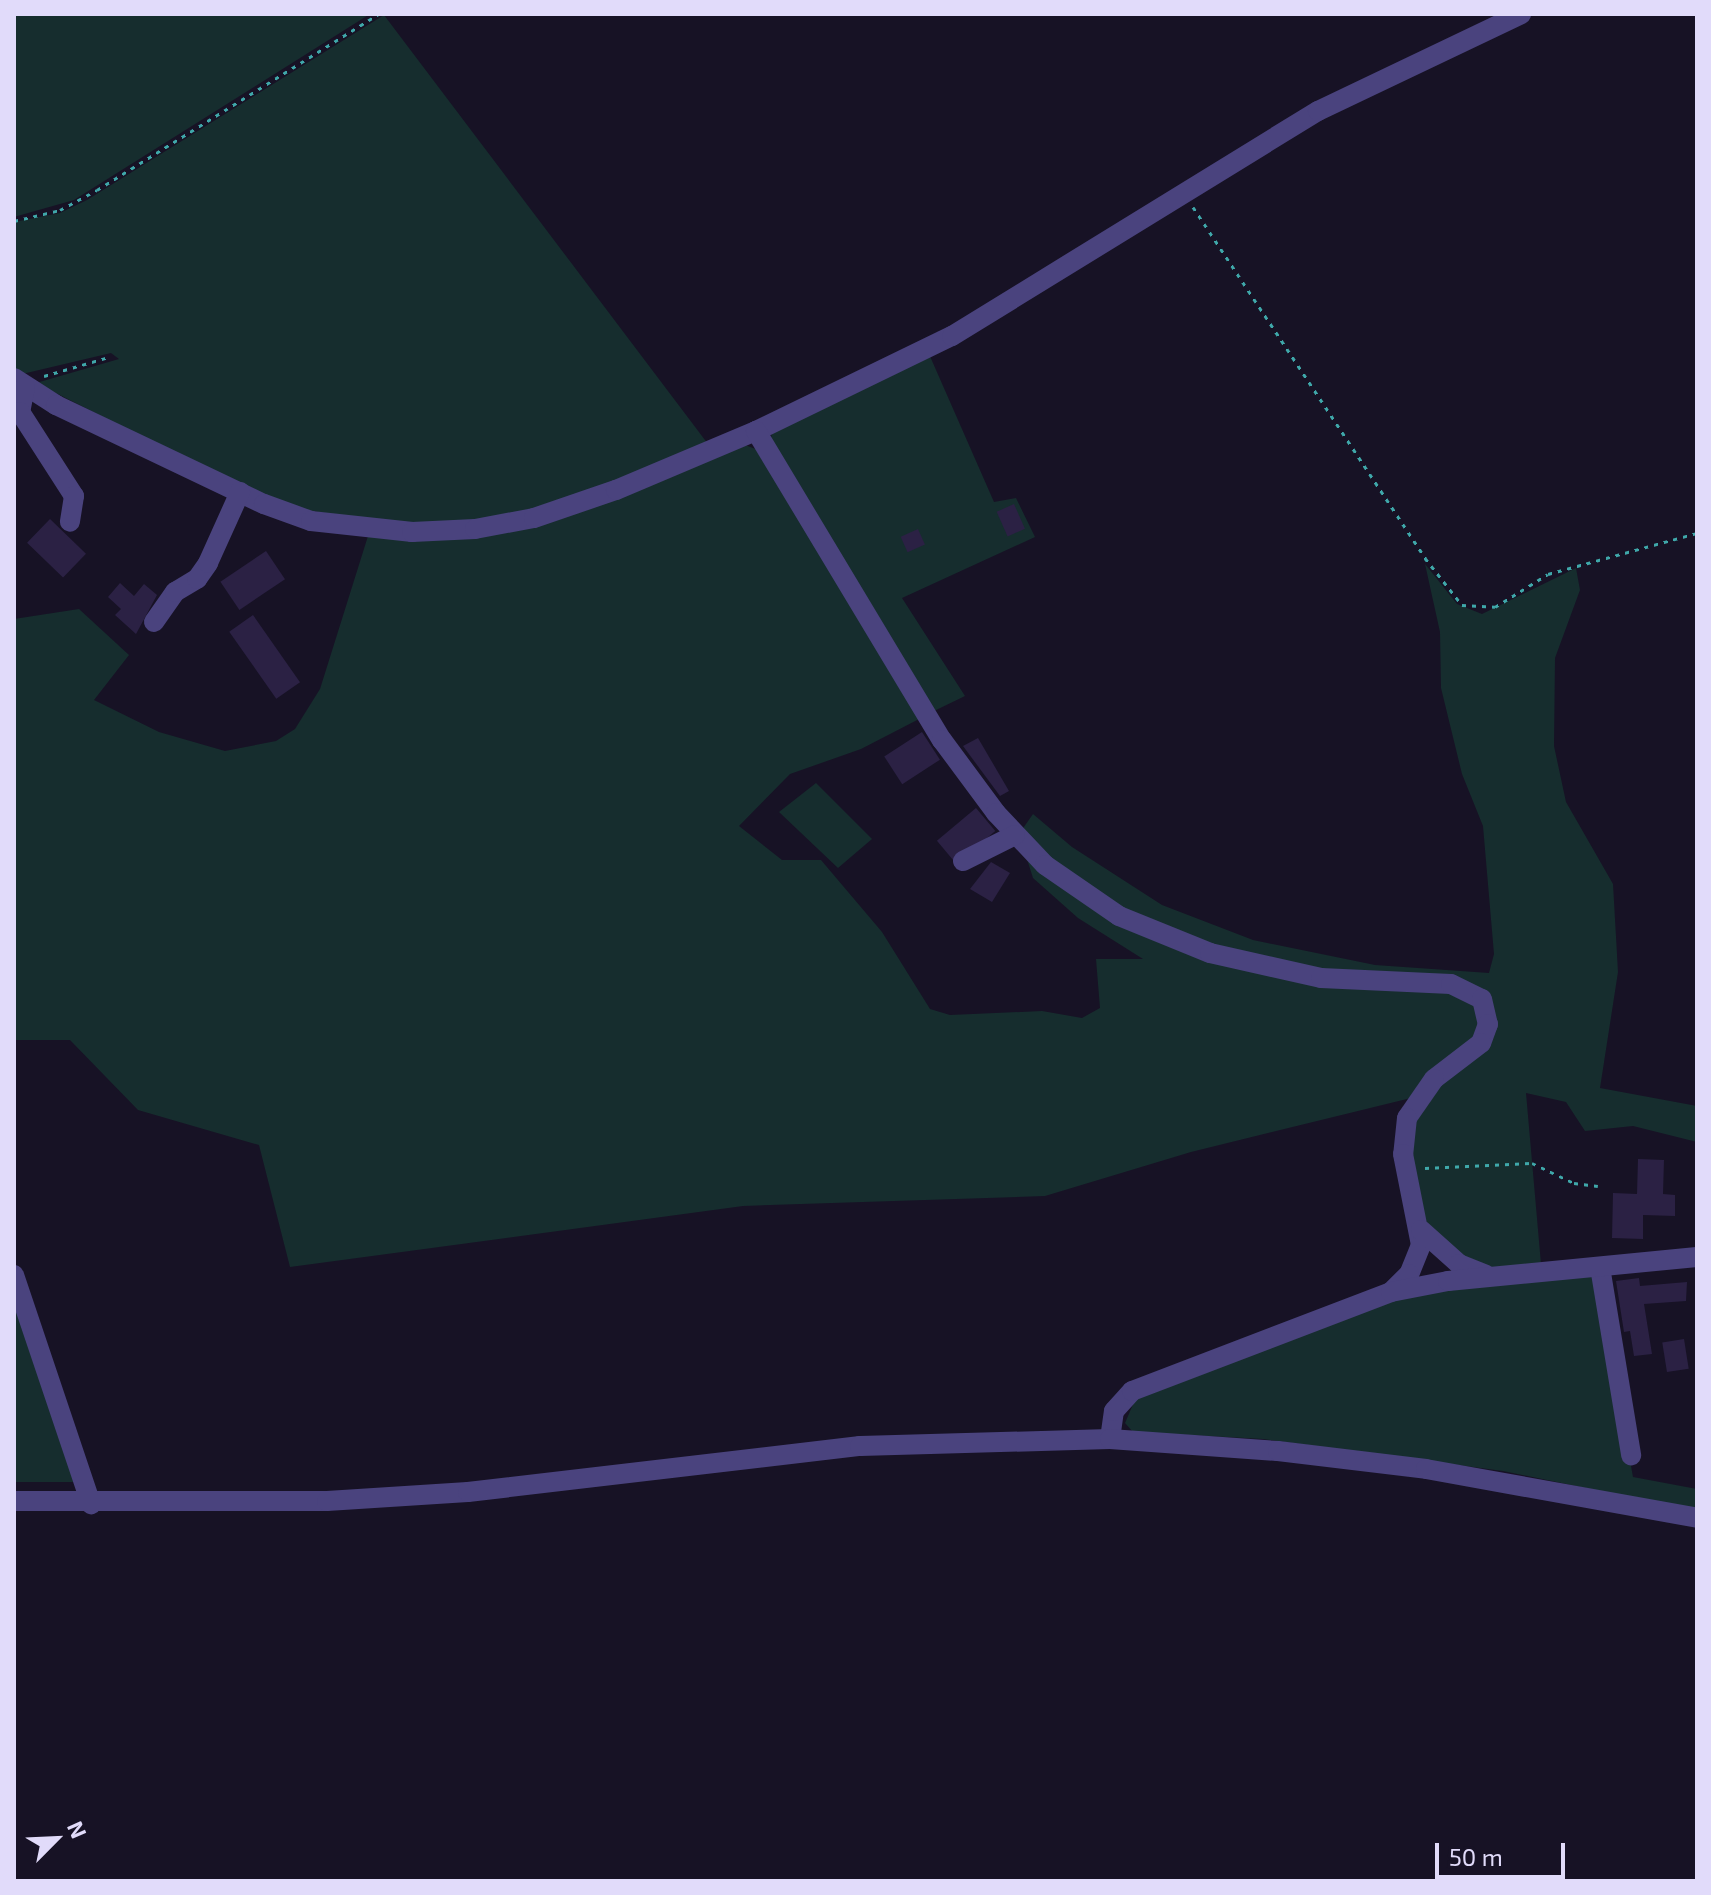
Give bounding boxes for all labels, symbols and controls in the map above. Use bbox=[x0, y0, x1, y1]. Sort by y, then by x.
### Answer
north arrow bbox=[16, 1799, 96, 1879]
text: N bbox=[63, 1817, 93, 1842]
scale bar bbox=[1439, 1827, 1569, 1877]
text: 50 m bbox=[1449, 1842, 1503, 1871]

